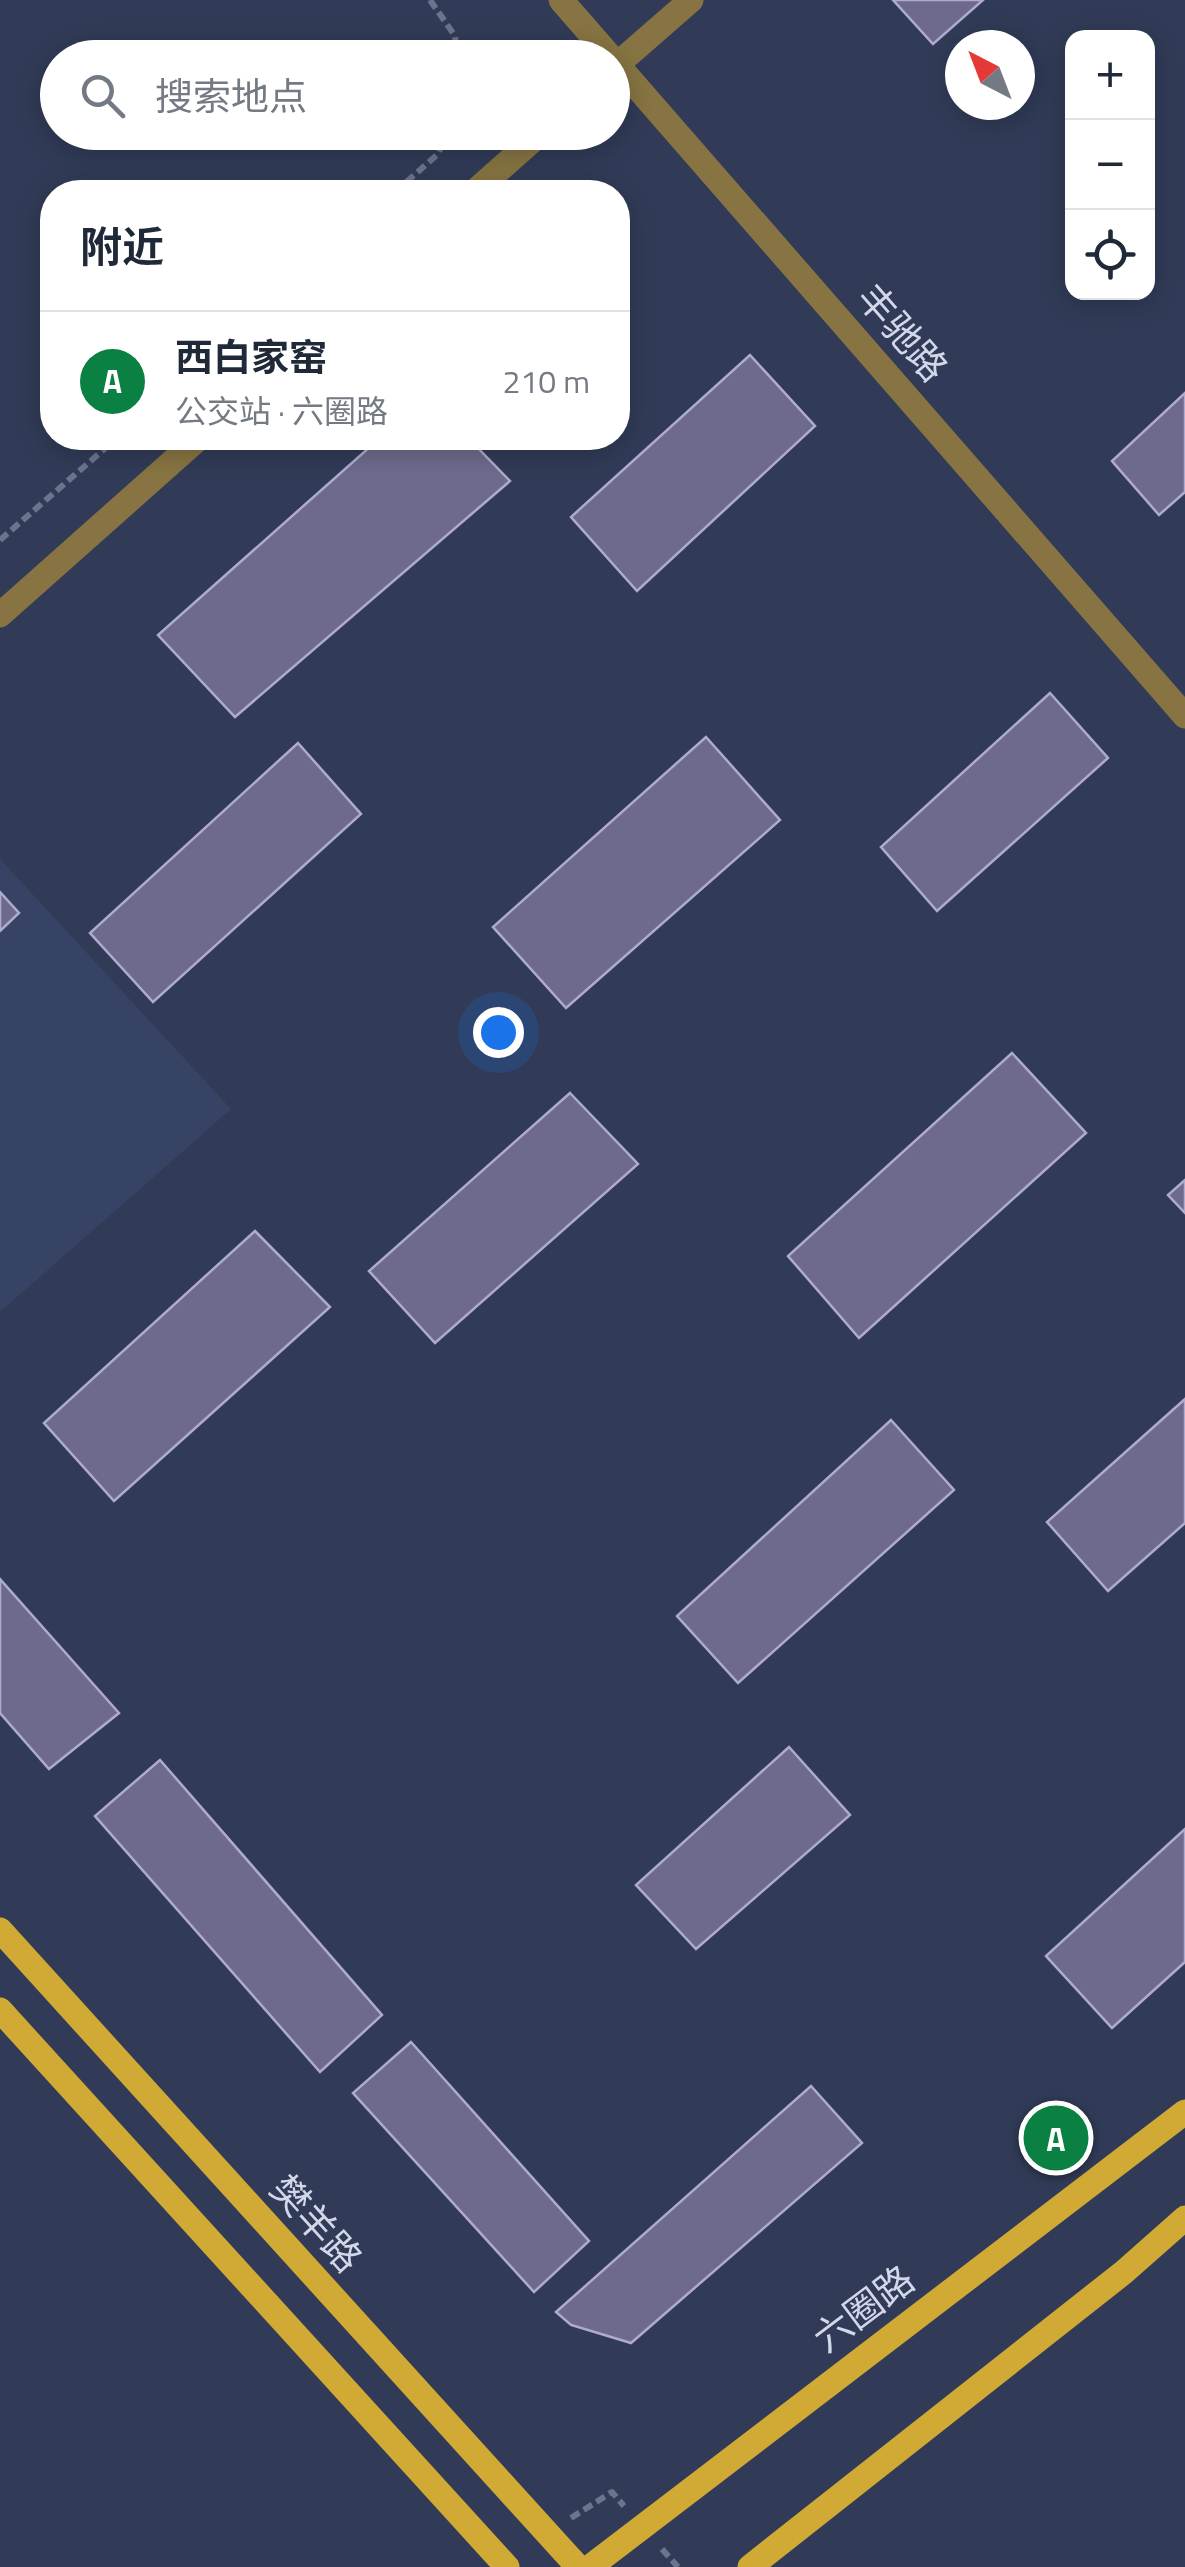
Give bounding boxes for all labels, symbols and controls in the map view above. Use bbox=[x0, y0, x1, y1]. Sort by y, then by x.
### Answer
north arrow bbox=[945, 30, 1035, 120]
map controls bbox=[1065, 30, 1155, 300]
button: + bbox=[1065, 30, 1155, 120]
search box bbox=[40, 40, 630, 150]
text: 搜索地点 bbox=[155, 67, 307, 125]
icon: search bbox=[75, 68, 130, 123]
button: − bbox=[1065, 120, 1155, 210]
button: locate bbox=[1065, 210, 1155, 300]
text: 附近 bbox=[80, 214, 164, 278]
street label: 丰驰路 bbox=[843, 270, 962, 394]
text: 西白家窑 bbox=[175, 328, 327, 386]
text: A bbox=[103, 357, 122, 405]
text: 210 m bbox=[502, 357, 590, 405]
text: 公交站 · 六圈路 bbox=[175, 387, 388, 435]
your location bbox=[473, 1007, 524, 1058]
pin: A bbox=[1024, 2100, 1088, 2176]
street label: 樊羊路 bbox=[257, 2162, 376, 2285]
street label: 六圈路 bbox=[800, 2251, 926, 2366]

